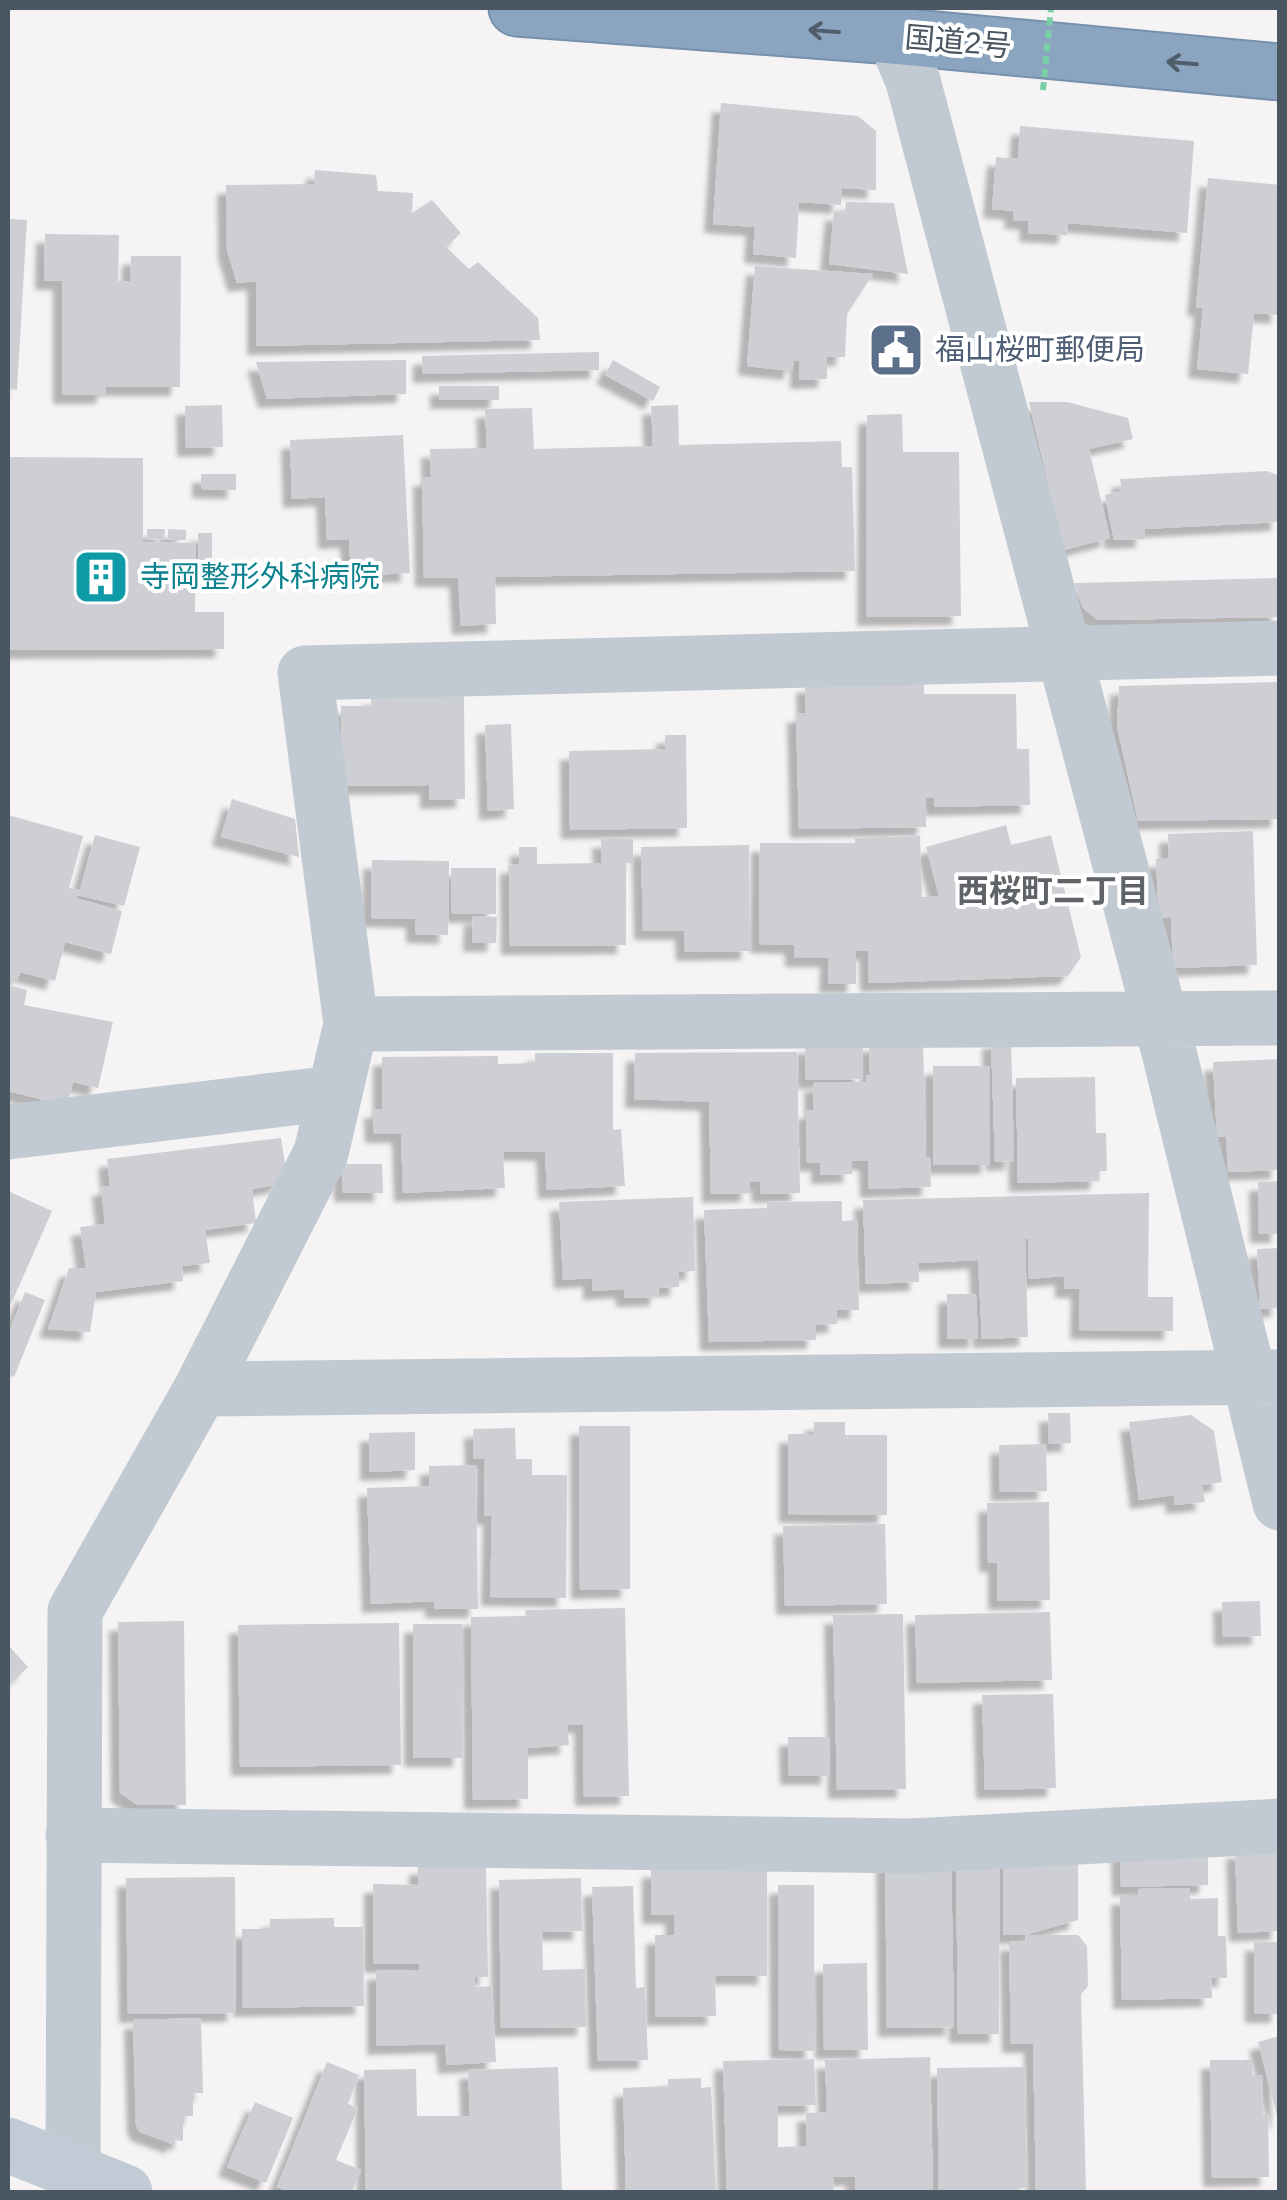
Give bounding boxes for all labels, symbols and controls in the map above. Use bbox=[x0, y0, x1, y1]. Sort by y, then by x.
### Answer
street label: 国道2号 bbox=[903, 20, 1013, 63]
one-way arrow bbox=[808, 21, 840, 40]
one-way arrow bbox=[1167, 53, 1199, 72]
public building icon: 福山桜町郵便局 bbox=[866, 320, 926, 380]
place label: 福山桜町郵便局 bbox=[935, 333, 1145, 366]
building icon: 寺岡整形外科病院 bbox=[71, 547, 131, 607]
place label: 寺岡整形外科病院 bbox=[140, 560, 380, 593]
district label: 西桜町二丁目 bbox=[957, 873, 1149, 909]

